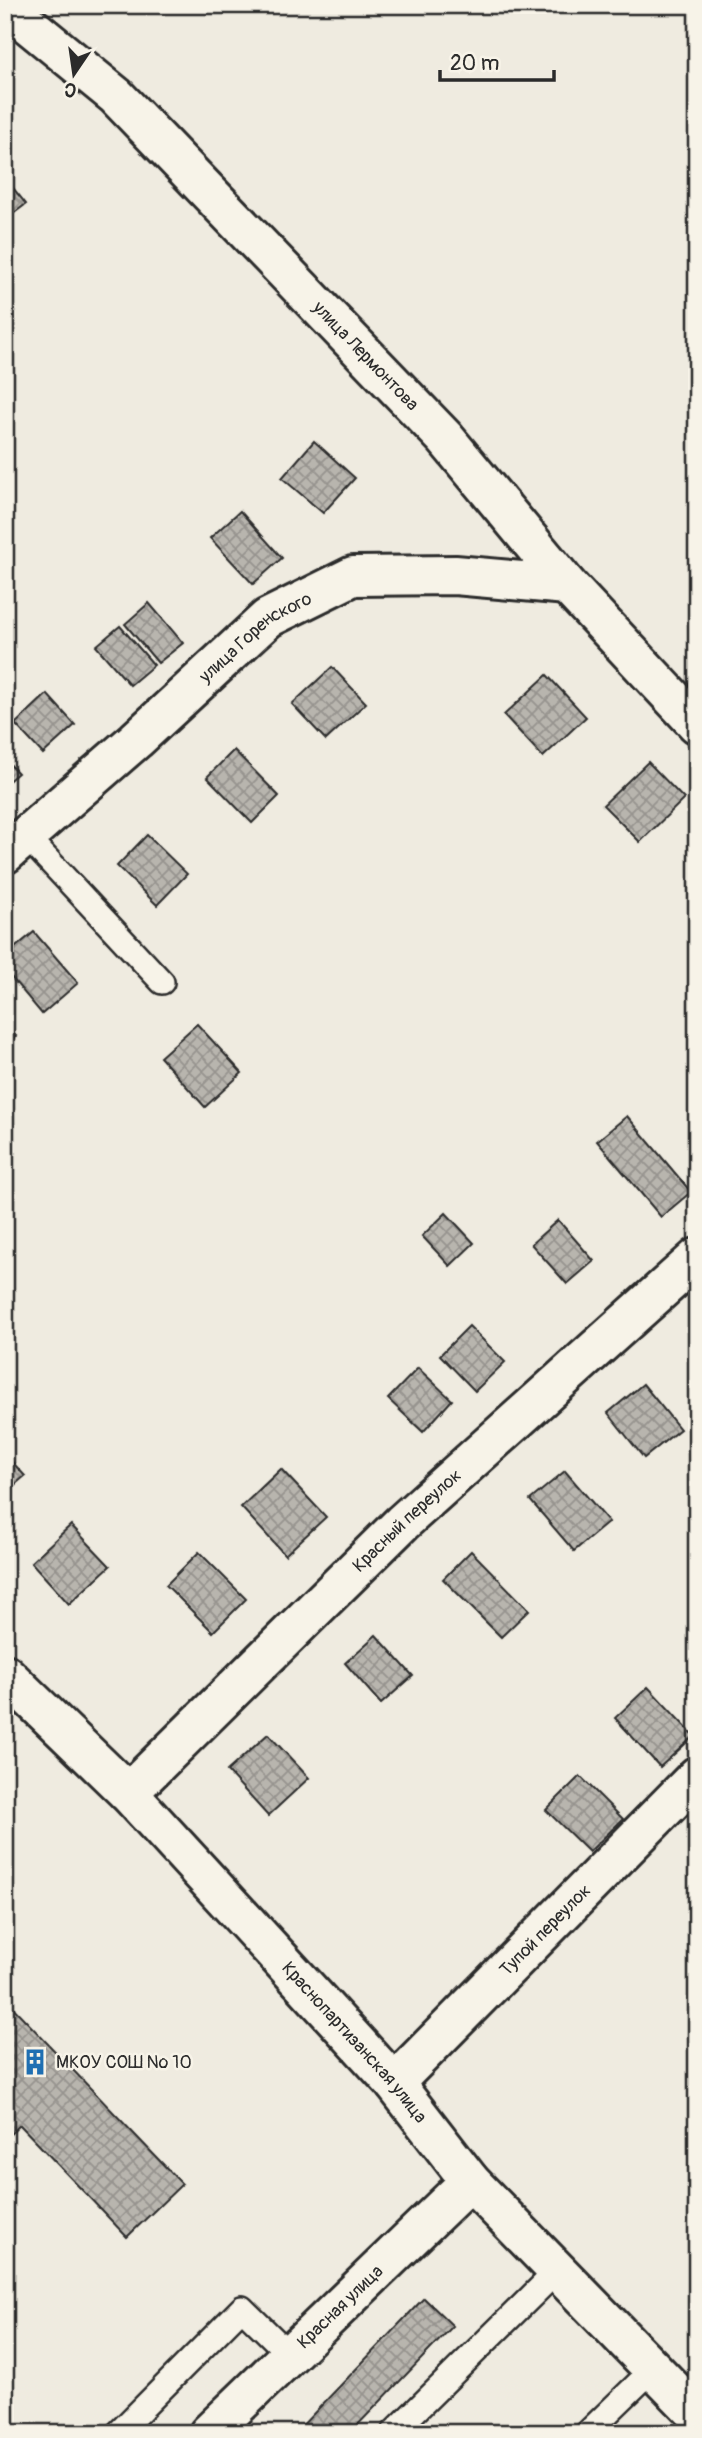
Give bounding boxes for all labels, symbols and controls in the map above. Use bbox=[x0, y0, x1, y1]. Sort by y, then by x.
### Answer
north arrow bbox=[38, 38, 108, 108]
scale bar bbox=[440, 38, 553, 82]
text: 20 m bbox=[450, 50, 499, 77]
text: С bbox=[62, 77, 79, 103]
street label: улица Лермонтова bbox=[307, 296, 424, 416]
street label: улица Горенского bbox=[194, 587, 316, 689]
street label: Красный переулок bbox=[348, 1464, 466, 1577]
street label: Тупой переулок bbox=[495, 1879, 596, 1981]
street label: Краснопартизанская улица bbox=[276, 1957, 432, 2128]
building icon: МКОУ СОШ № 10 bbox=[20, 2047, 50, 2077]
place label: МКОУ СОШ № 10 bbox=[56, 2051, 192, 2074]
street label: Красная улица bbox=[292, 2260, 388, 2354]

